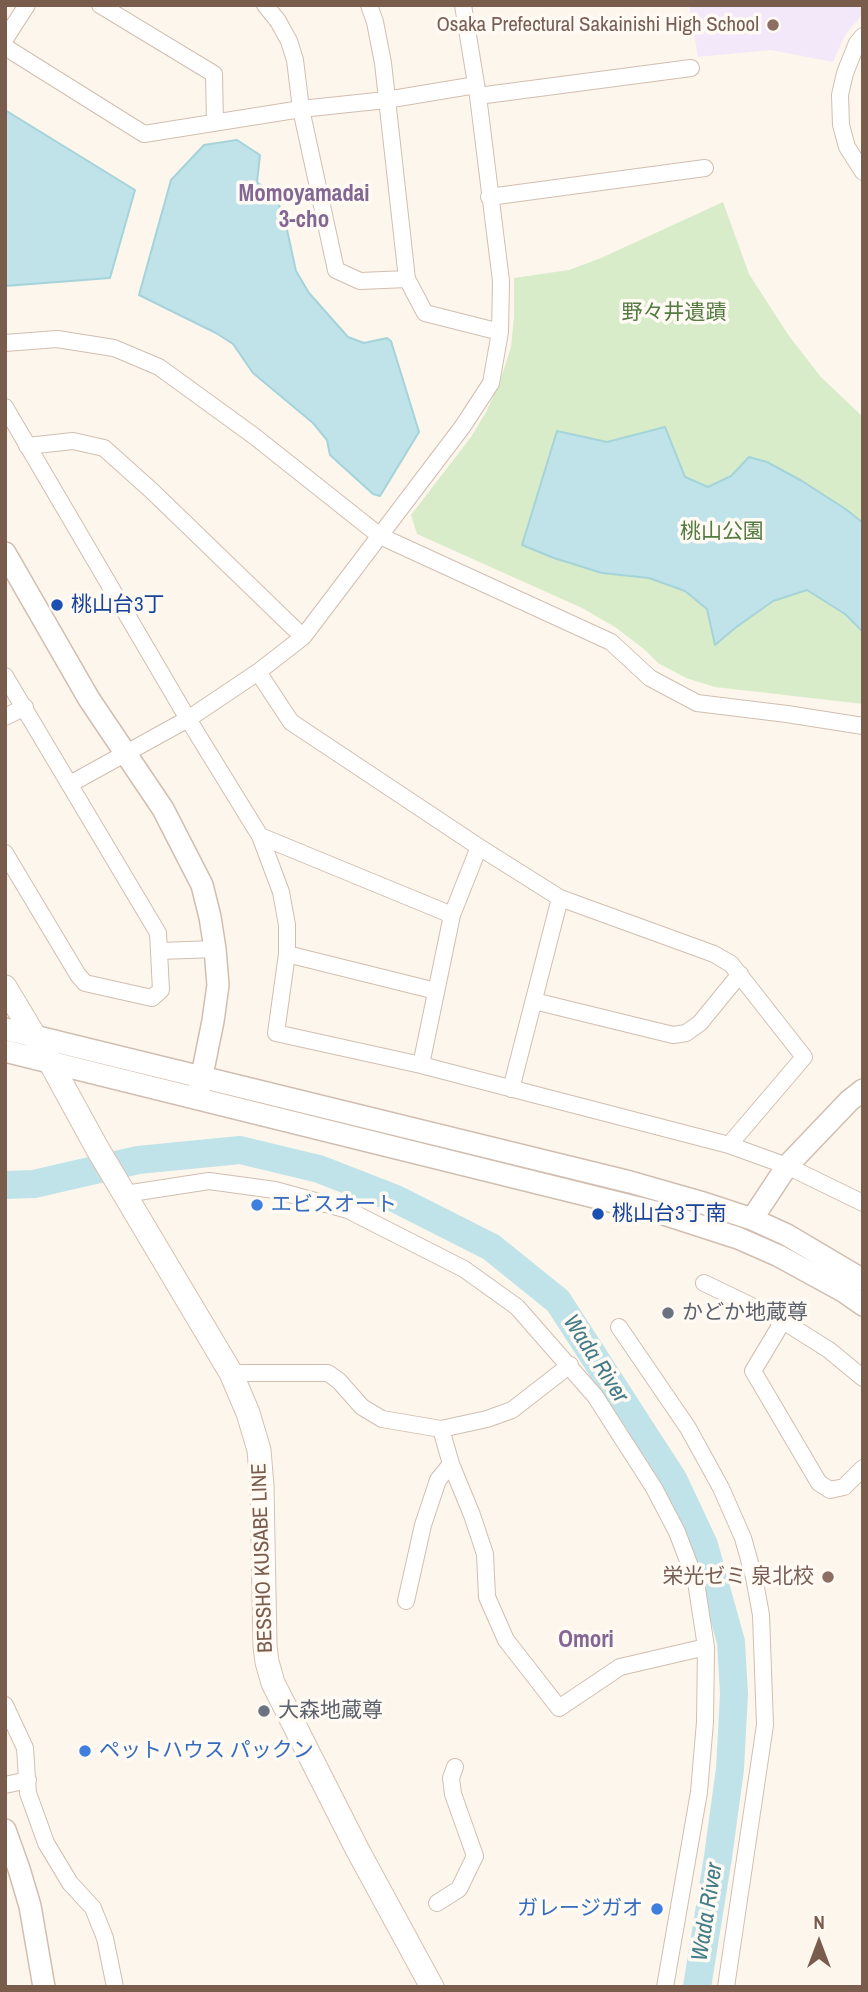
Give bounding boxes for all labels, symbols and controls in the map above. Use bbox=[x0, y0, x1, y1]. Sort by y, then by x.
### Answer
place label: Osaka Prefectural Sakainishi High School bbox=[436, 12, 759, 38]
marker: Osaka Prefectural Sakainishi High School bbox=[765, 17, 781, 33]
district label: Momoyamadai 3-cho bbox=[238, 181, 370, 235]
park label: 野々井遺蹟 bbox=[622, 300, 726, 326]
park label: 桃山公園 bbox=[680, 519, 764, 545]
place label: 桃山台3丁 bbox=[71, 592, 165, 618]
marker: 桃山台3丁 bbox=[49, 597, 65, 613]
place label: エビスオート bbox=[271, 1192, 397, 1218]
marker: エビスオート bbox=[249, 1197, 265, 1213]
place label: 桃山台3丁南 bbox=[612, 1201, 727, 1227]
marker: 桃山台3丁南 bbox=[590, 1206, 606, 1222]
place label: かどか地蔵尊 bbox=[682, 1300, 808, 1326]
marker: かどか地蔵尊 bbox=[660, 1305, 676, 1321]
water label: Wada River bbox=[556, 1310, 634, 1408]
street label: BESSHO KUSABE LINE bbox=[247, 1463, 279, 1653]
place label: 栄光ゼミ 泉北校 bbox=[662, 1564, 814, 1590]
marker: 栄光ゼミ 泉北校 bbox=[820, 1569, 836, 1585]
district label: Omori bbox=[558, 1627, 614, 1655]
place label: 大森地蔵尊 bbox=[278, 1698, 383, 1724]
marker: 大森地蔵尊 bbox=[256, 1703, 272, 1719]
place label: ペットハウス パックン bbox=[99, 1738, 314, 1764]
marker: ペットハウス パックン bbox=[77, 1743, 93, 1759]
water label: Wada River bbox=[687, 1861, 729, 1963]
place label: ガレージガオ bbox=[517, 1896, 643, 1922]
marker: ガレージガオ bbox=[649, 1901, 665, 1917]
north arrow bbox=[784, 1908, 854, 1978]
text: N bbox=[813, 1909, 825, 1935]

